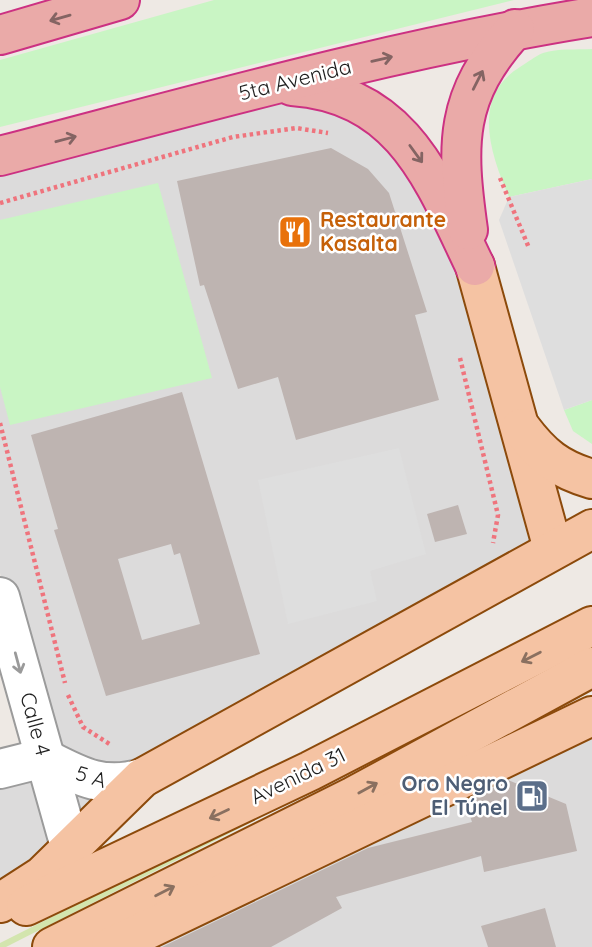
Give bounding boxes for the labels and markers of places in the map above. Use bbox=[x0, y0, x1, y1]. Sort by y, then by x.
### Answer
place label: Restaurante Kasalta bbox=[320, 206, 446, 256]
restaurant icon: Restaurante Kasalta bbox=[276, 213, 314, 251]
place label: Oro Negro El Túnel bbox=[402, 770, 508, 820]
fuel station icon: Oro Negro El Túnel bbox=[513, 777, 551, 815]

